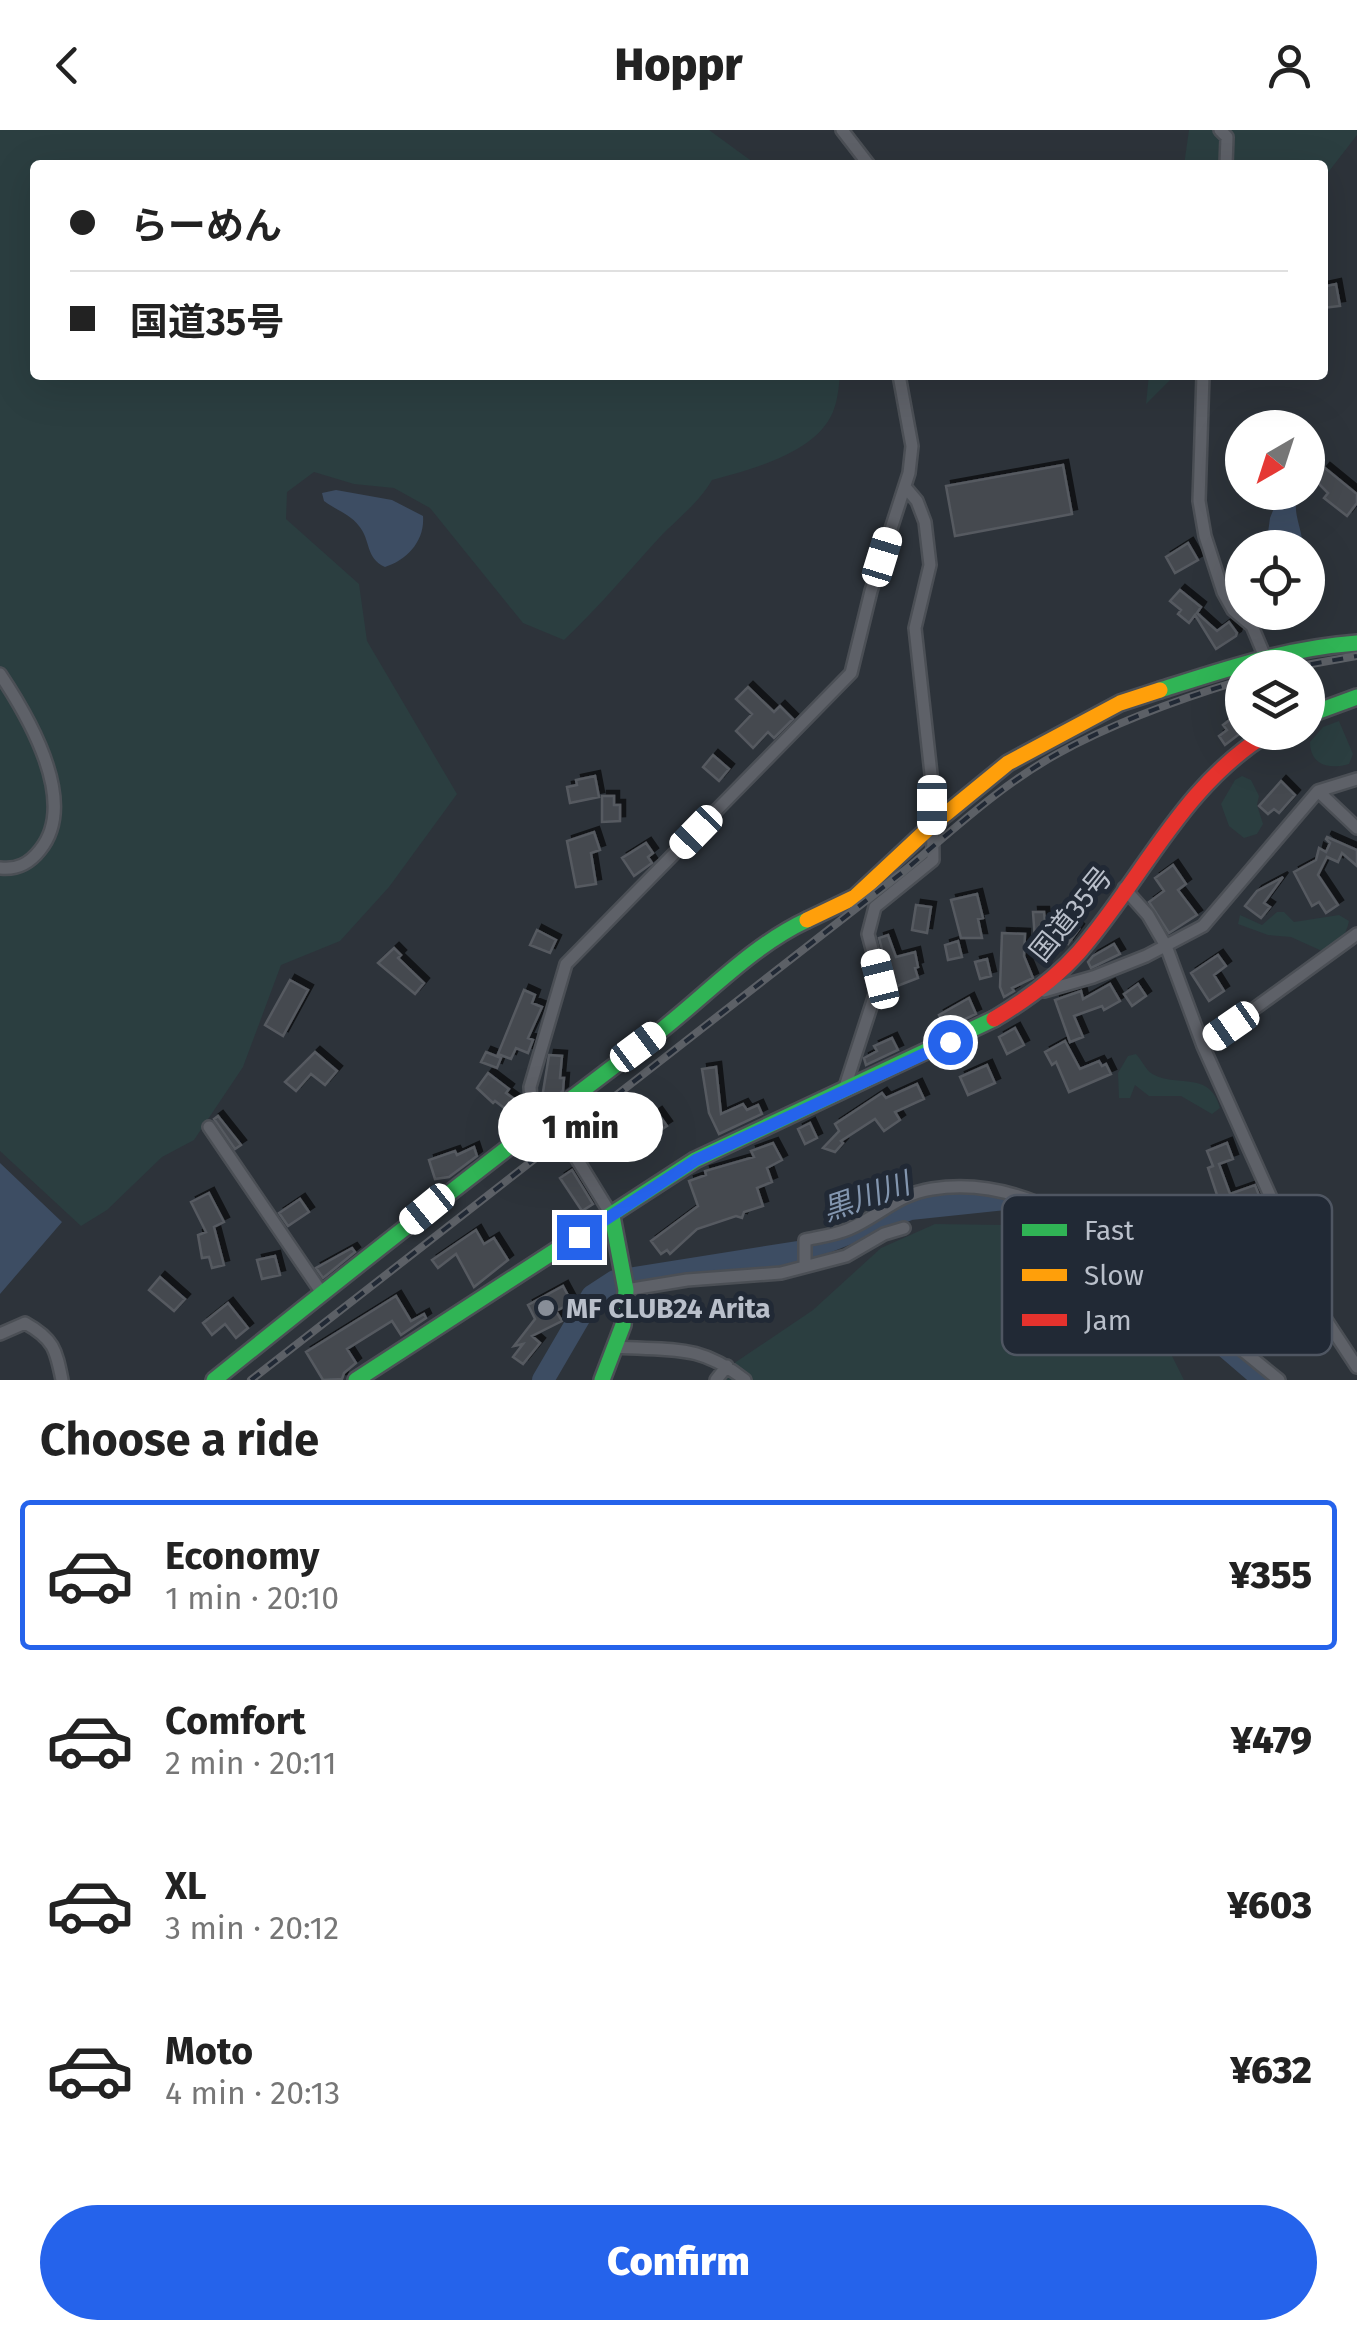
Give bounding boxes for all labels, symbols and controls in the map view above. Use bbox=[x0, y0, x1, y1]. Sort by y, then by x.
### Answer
icon: back bbox=[40, 38, 95, 93]
text: Hoppr bbox=[614, 38, 743, 92]
icon: person bbox=[1262, 38, 1317, 93]
text: らーめん bbox=[130, 203, 282, 249]
text: 国道35号 bbox=[130, 299, 284, 345]
north arrow bbox=[1225, 410, 1325, 510]
map controls bbox=[1225, 410, 1325, 750]
car bbox=[859, 524, 905, 590]
button: locate bbox=[1225, 530, 1325, 630]
button: layers bbox=[1225, 650, 1325, 750]
car bbox=[917, 775, 947, 835]
car bbox=[664, 800, 728, 864]
street label: 国道35号 bbox=[1023, 860, 1119, 968]
car bbox=[858, 946, 902, 1012]
car bbox=[1198, 997, 1264, 1055]
car bbox=[605, 1017, 671, 1077]
route start bbox=[928, 1020, 973, 1065]
callout: 1 min bbox=[496, 1092, 662, 1162]
text: 1 min bbox=[542, 1108, 619, 1146]
water label: 黒川川 bbox=[818, 1164, 917, 1229]
car bbox=[394, 1178, 460, 1240]
legend bbox=[1002, 1195, 1332, 1355]
text: Fast bbox=[1084, 1214, 1135, 1247]
route end bbox=[557, 1215, 602, 1260]
text: Slow bbox=[1084, 1259, 1144, 1292]
place label: MF CLUB24 Arita bbox=[566, 1292, 771, 1325]
marker: MF CLUB24 Arita bbox=[535, 1297, 557, 1319]
text: Jam bbox=[1084, 1304, 1132, 1337]
text: Choose a ride bbox=[40, 1413, 319, 1467]
icon: car bbox=[45, 1530, 135, 1620]
text: Economy bbox=[165, 1533, 320, 1579]
text: ¥355 bbox=[1229, 1552, 1312, 1598]
text: 1 min · 20:10 bbox=[165, 1579, 339, 1617]
icon: car bbox=[45, 1695, 135, 1785]
text: Comfort bbox=[165, 1698, 306, 1744]
text: ¥479 bbox=[1231, 1717, 1312, 1763]
text: 2 min · 20:11 bbox=[165, 1744, 337, 1782]
icon: car bbox=[45, 1860, 135, 1950]
text: XL bbox=[165, 1863, 207, 1909]
text: ¥603 bbox=[1227, 1882, 1312, 1928]
text: 3 min · 20:12 bbox=[165, 1909, 339, 1947]
icon: car bbox=[45, 2025, 135, 2115]
text: Moto bbox=[165, 2028, 253, 2074]
text: ¥632 bbox=[1230, 2047, 1312, 2093]
text: 4 min · 20:13 bbox=[165, 2074, 340, 2112]
button: Confirm bbox=[40, 2205, 1317, 2320]

